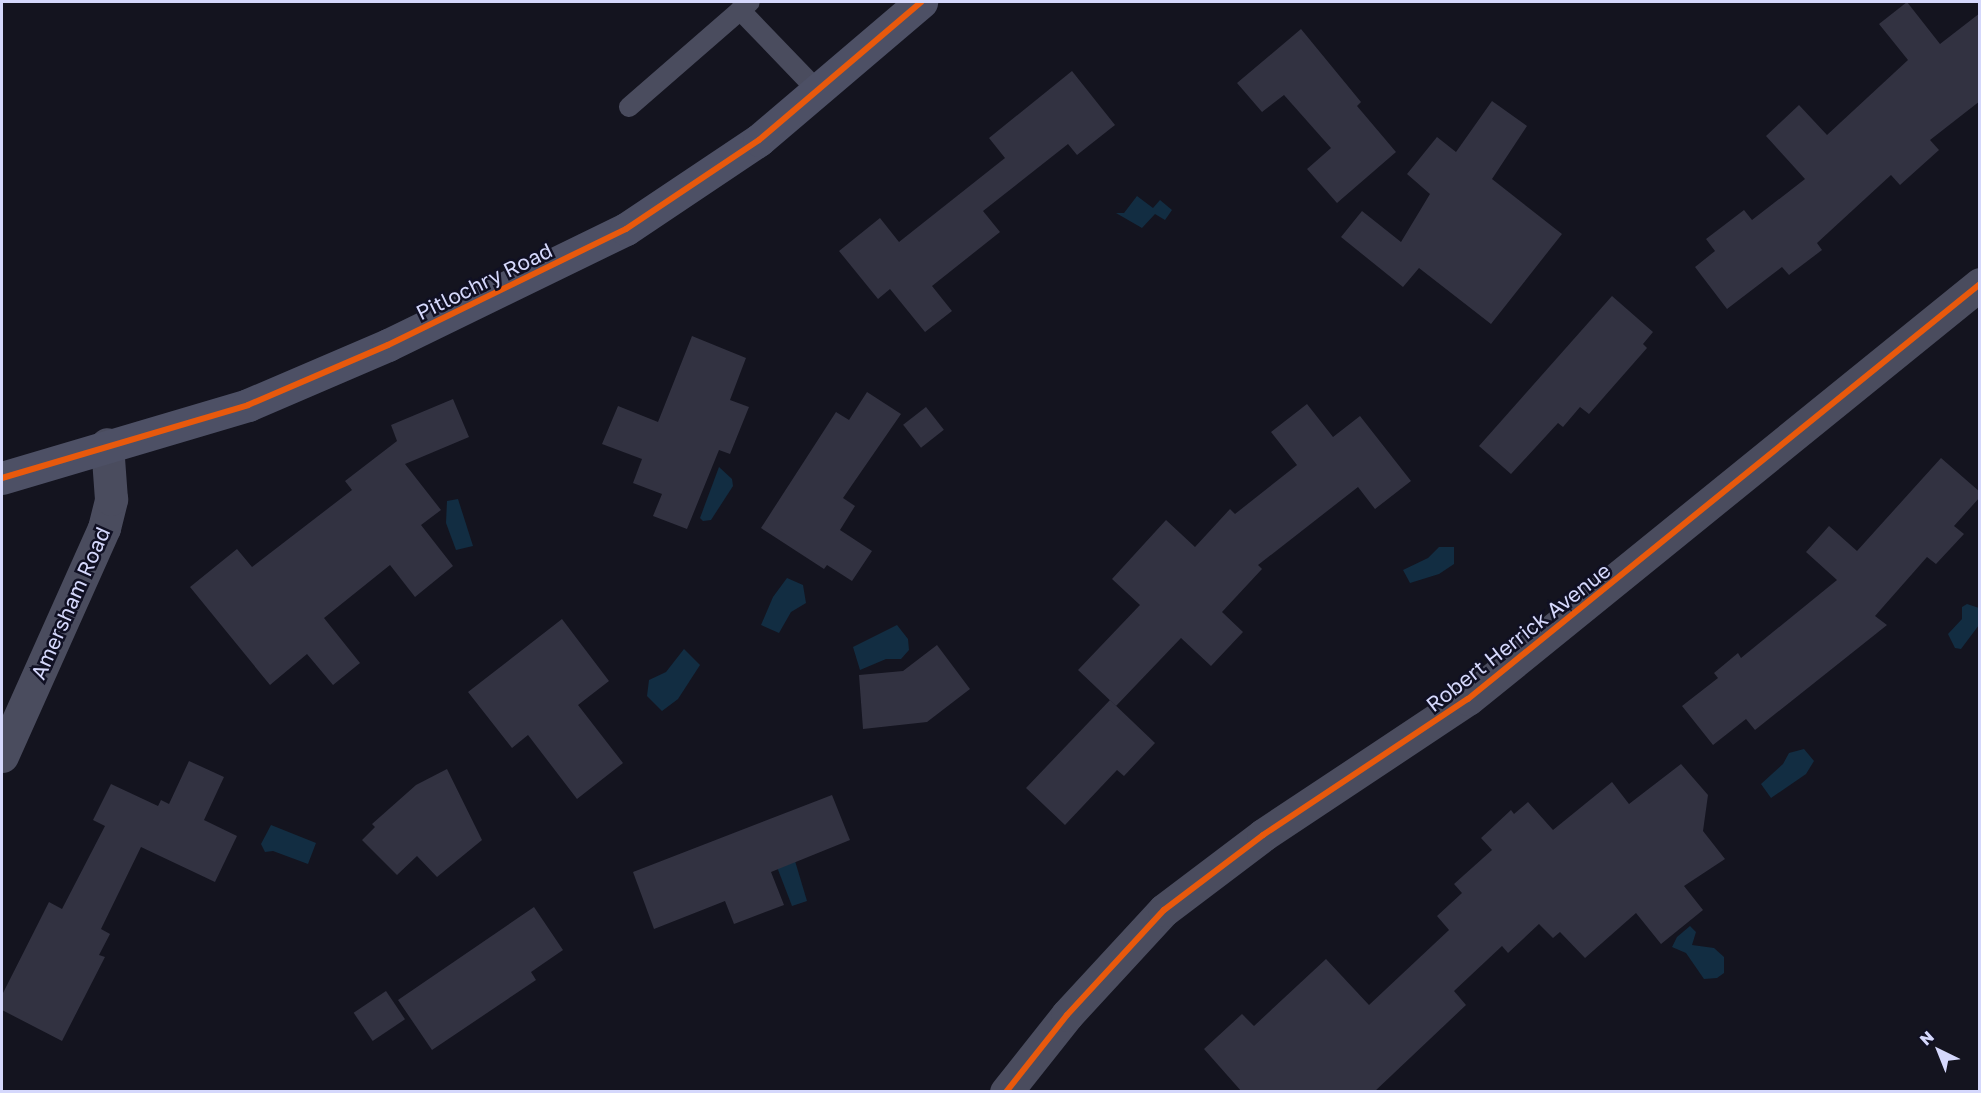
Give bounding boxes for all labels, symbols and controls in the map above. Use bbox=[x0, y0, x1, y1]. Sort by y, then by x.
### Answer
street label: Pitlochry Road bbox=[412, 237, 556, 325]
street label: Amersham Road bbox=[25, 523, 115, 683]
street label: Robert Herrick Avenue bbox=[1421, 557, 1615, 717]
north arrow bbox=[1909, 1021, 1969, 1081]
text: N bbox=[1915, 1026, 1938, 1049]

